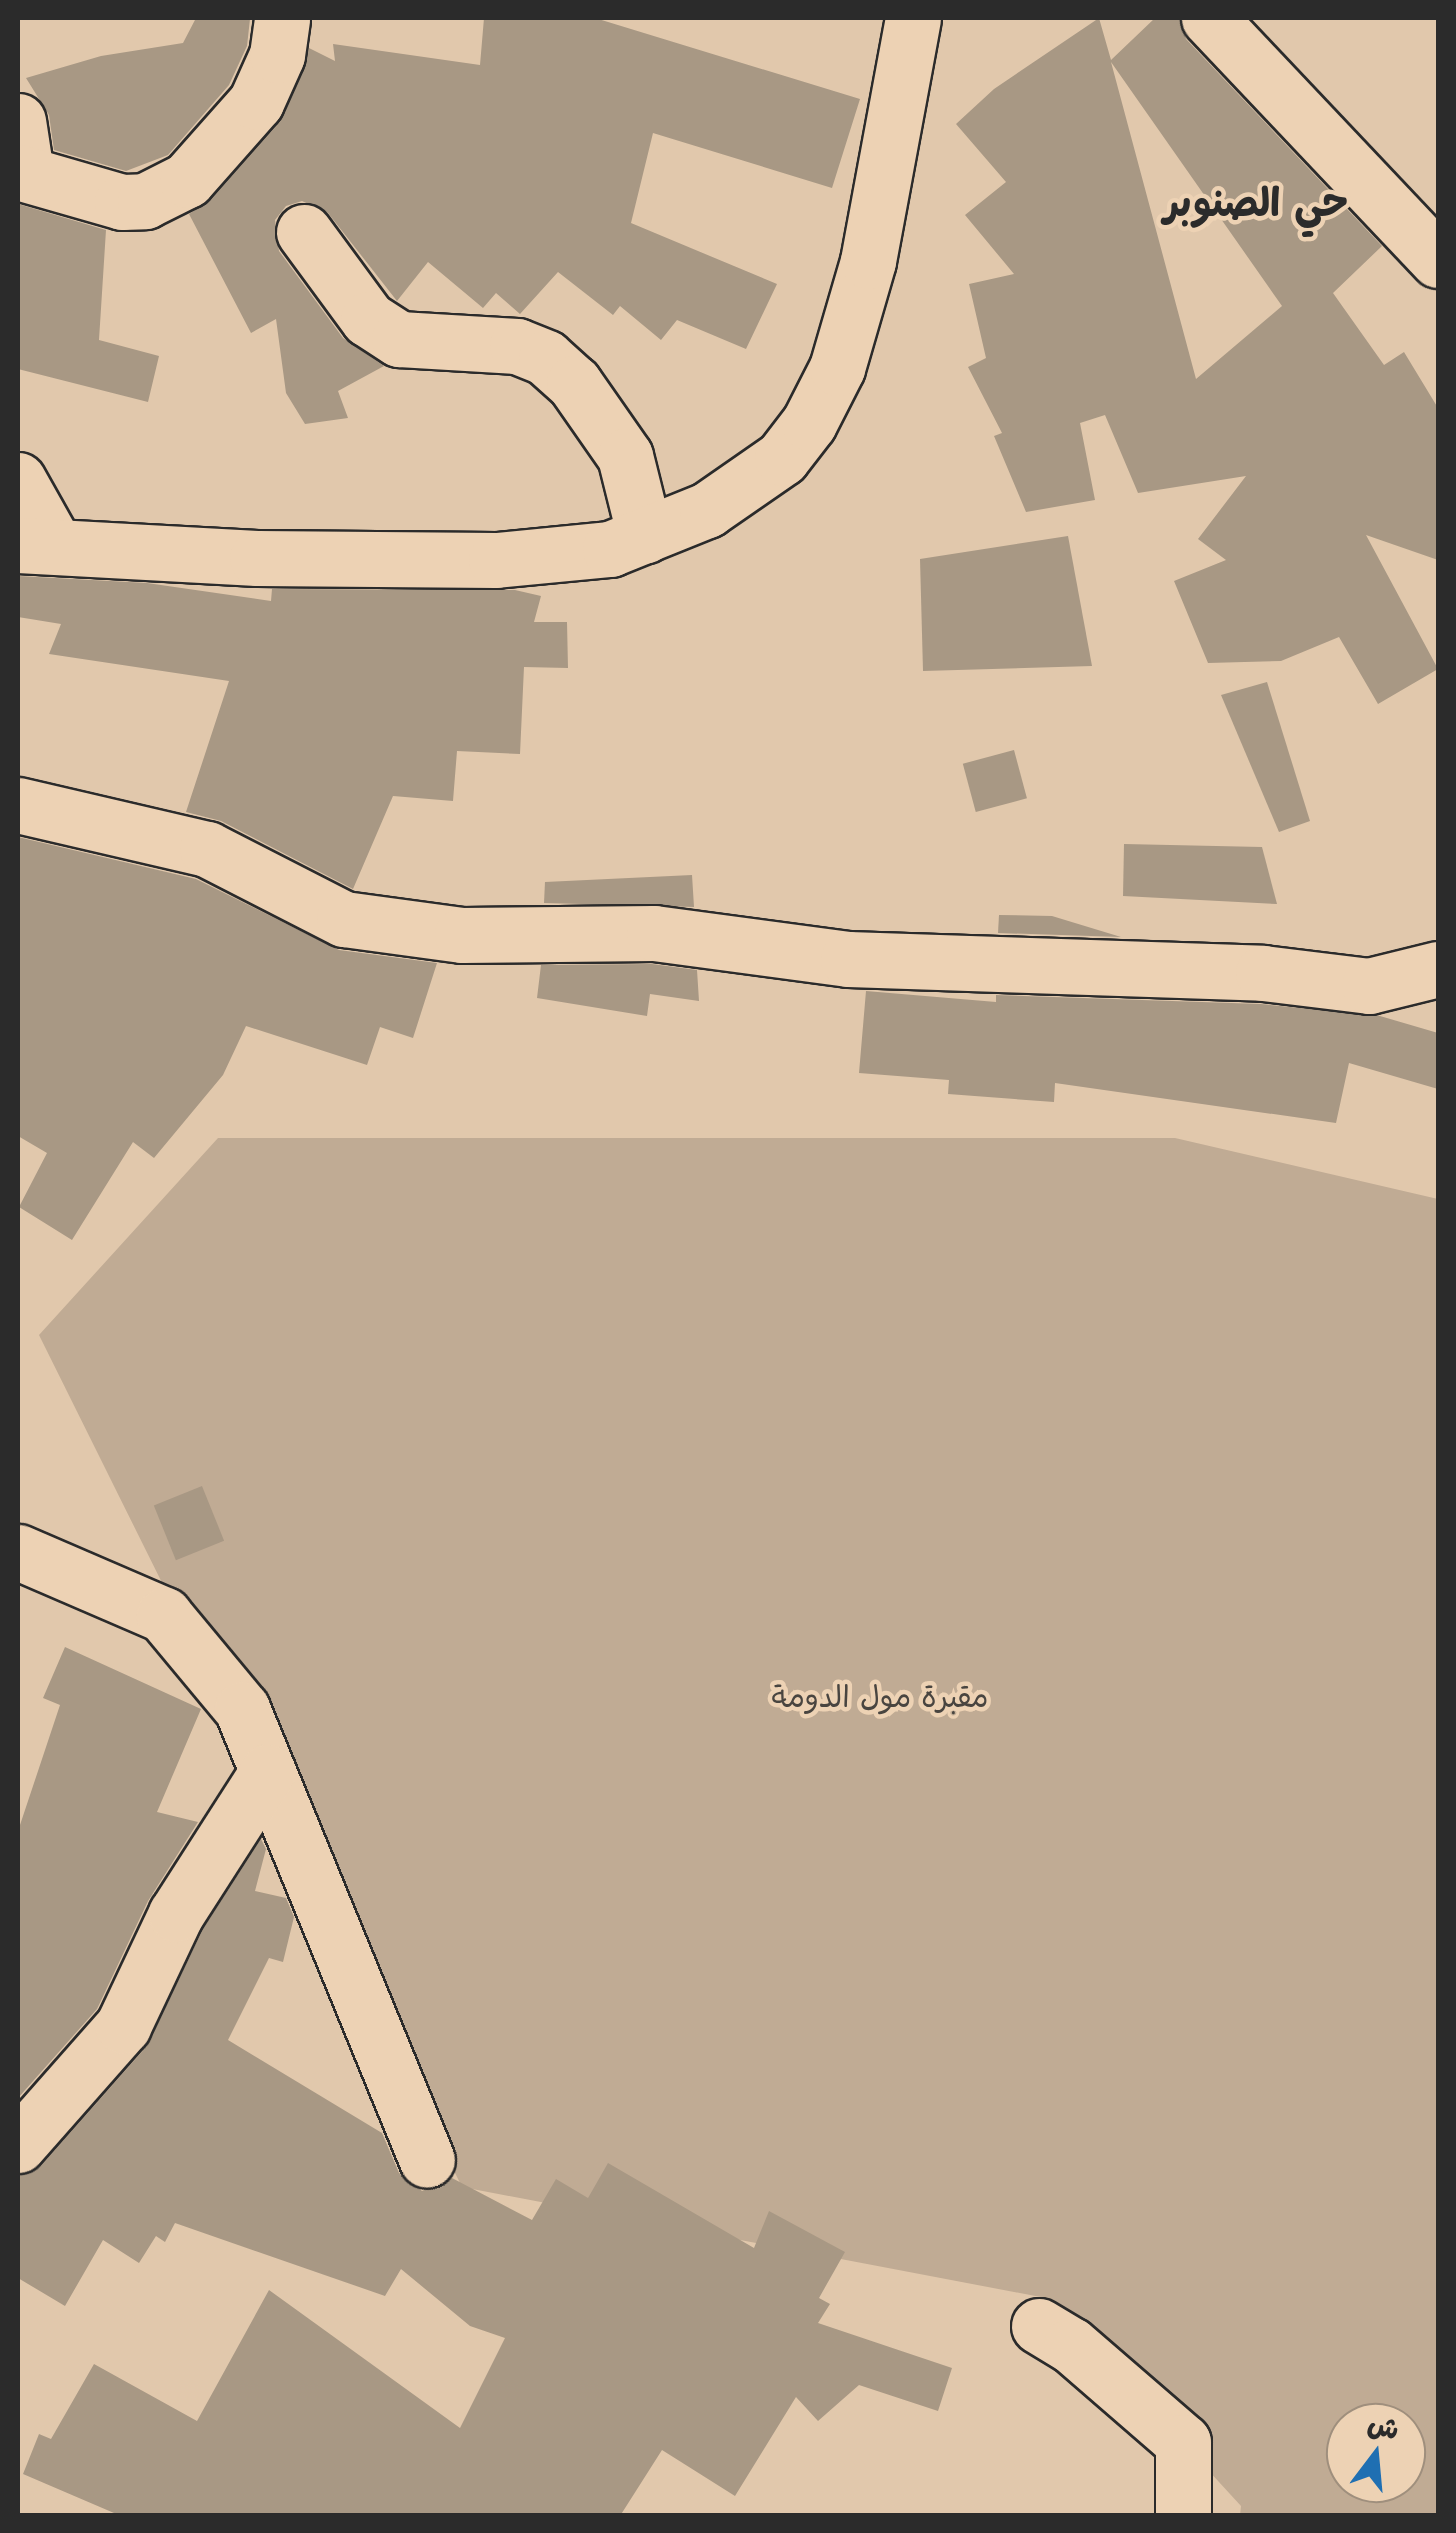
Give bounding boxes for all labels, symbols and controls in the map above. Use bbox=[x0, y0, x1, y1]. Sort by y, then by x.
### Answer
district label: حي الصنوبر bbox=[1164, 178, 1348, 226]
park label: مقبرة مول الدومة bbox=[771, 1679, 989, 1715]
north arrow bbox=[1326, 2403, 1426, 2503]
text: ش bbox=[1364, 2404, 1404, 2449]

